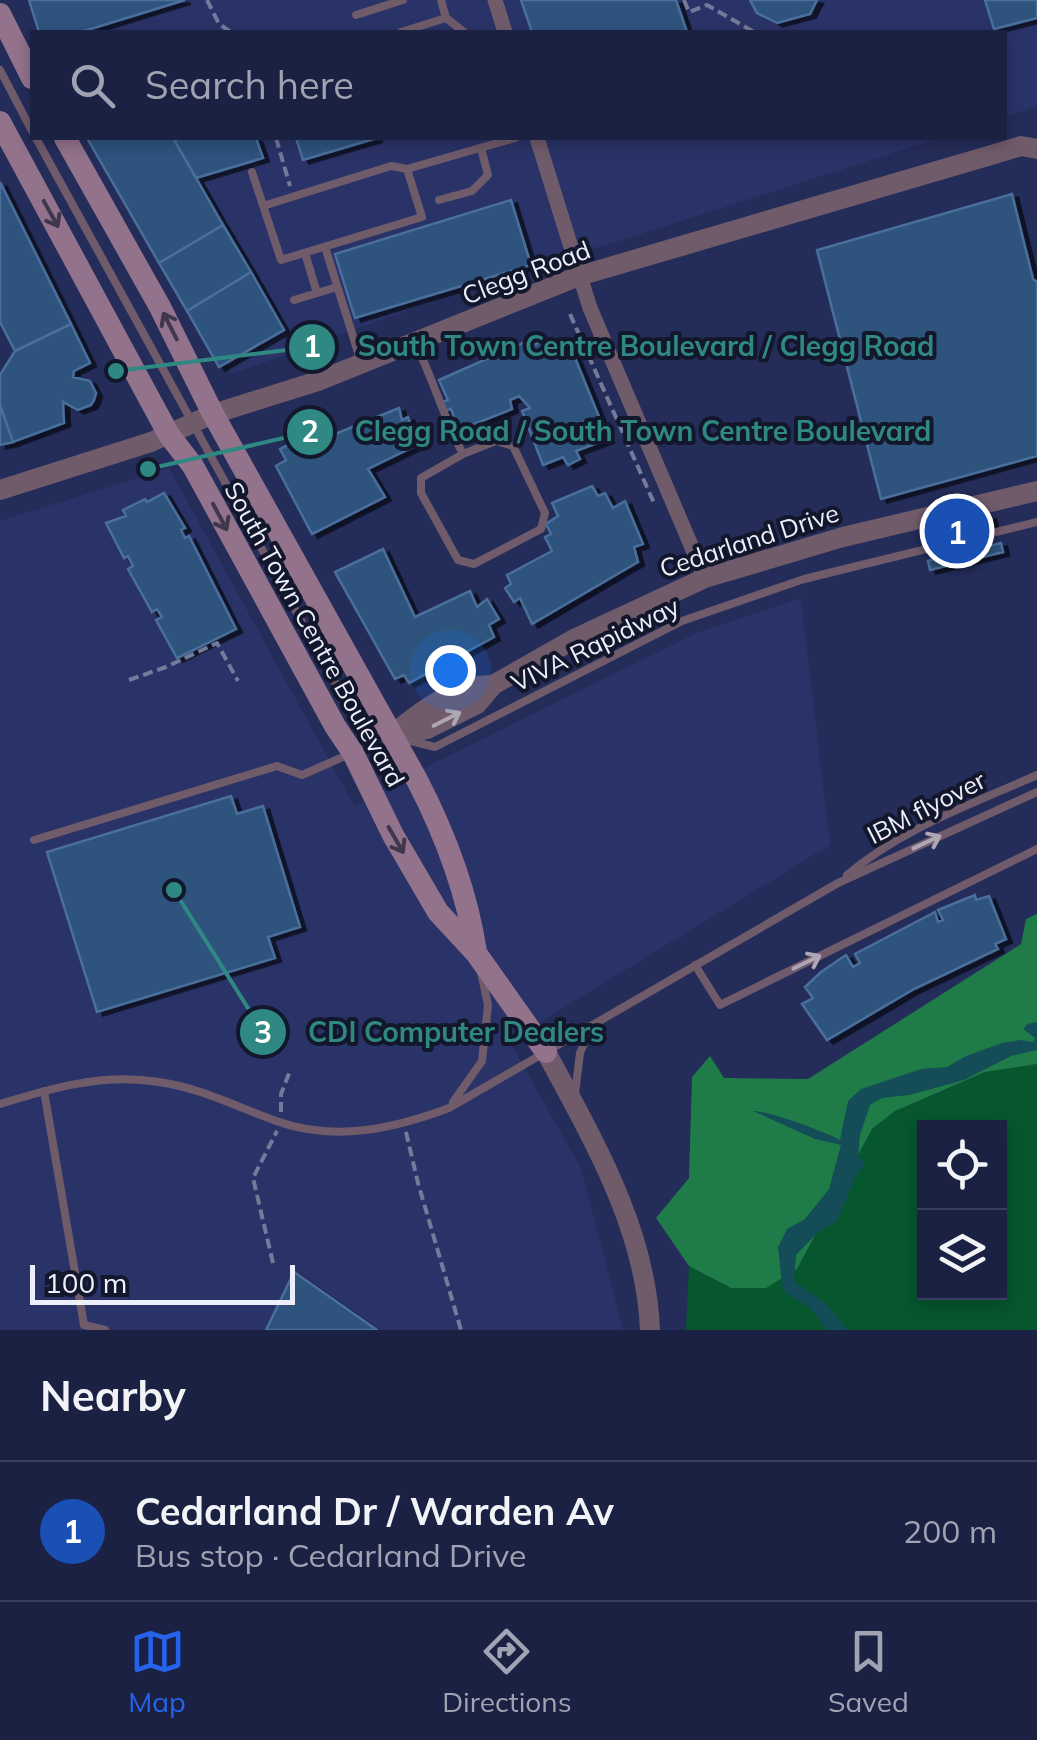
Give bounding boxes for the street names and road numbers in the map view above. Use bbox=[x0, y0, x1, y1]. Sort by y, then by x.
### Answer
street label: Clegg Road bbox=[458, 233, 594, 311]
street label: South Town Centre Boulevard bbox=[218, 476, 412, 792]
street label: Cedarland Drive bbox=[656, 496, 842, 584]
street label: VIVA Rapidway bbox=[506, 590, 684, 698]
street label: IBM flyover bbox=[862, 764, 990, 850]

